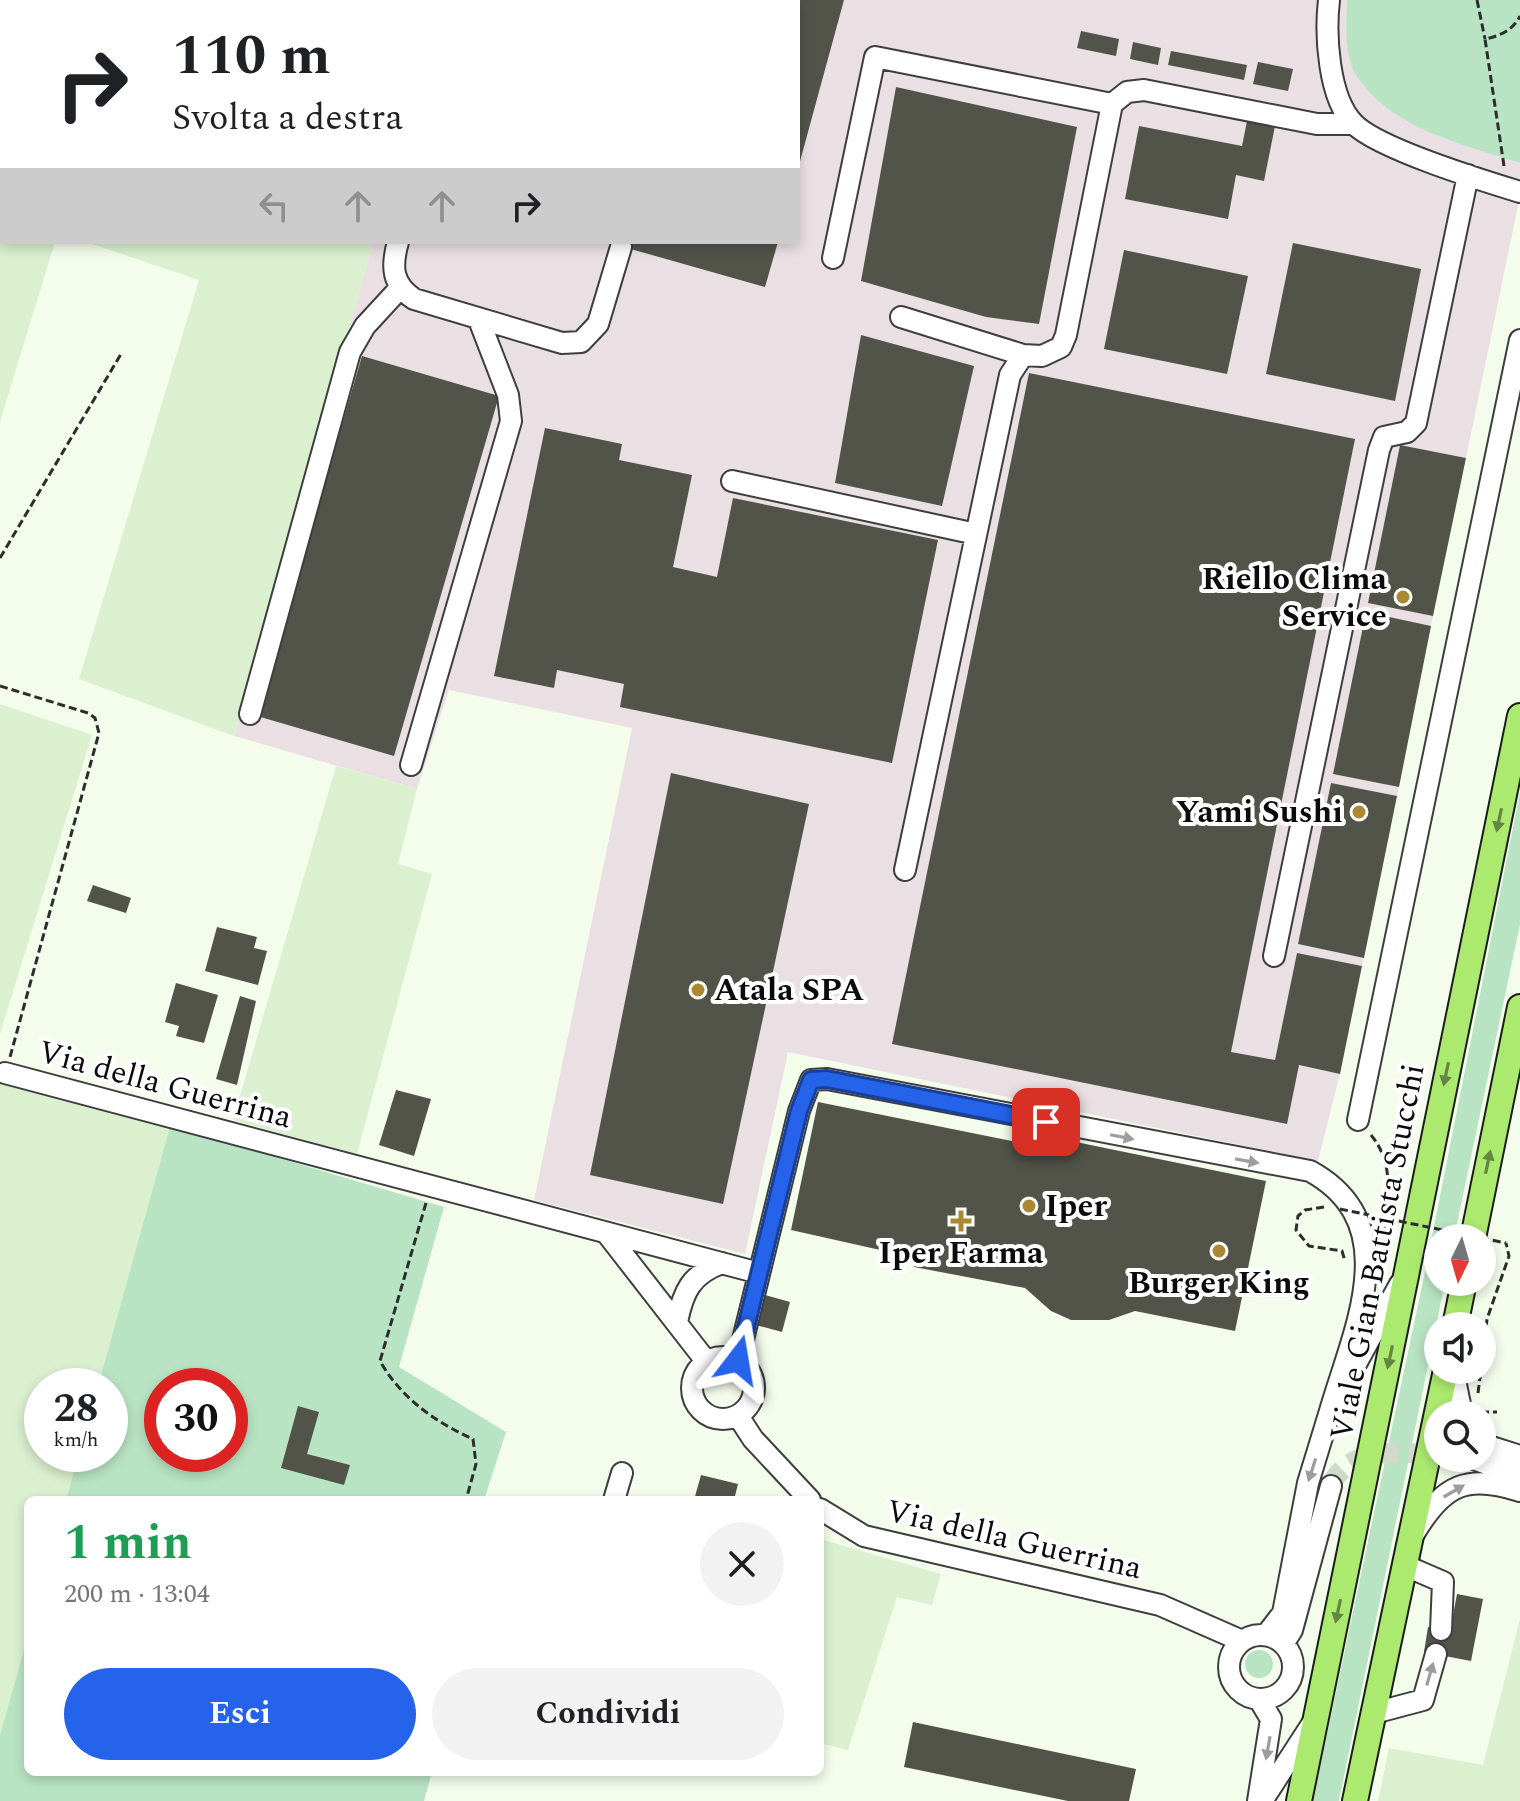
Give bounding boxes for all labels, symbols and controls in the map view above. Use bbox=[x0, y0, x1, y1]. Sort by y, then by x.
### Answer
text: 110 m bbox=[172, 14, 331, 99]
icon: right bbox=[40, 32, 144, 136]
text: Svolta a destra bbox=[172, 91, 403, 146]
icon: left bbox=[252, 184, 296, 228]
icon: ahead bbox=[336, 184, 380, 228]
icon: ahead bbox=[420, 184, 464, 228]
icon: right bbox=[504, 184, 548, 228]
place label: Riello Clima Service bbox=[1202, 555, 1388, 641]
marker: Riello Clima Service bbox=[1394, 588, 1412, 606]
place label: Yami Sushi bbox=[1176, 788, 1343, 837]
marker: Yami Sushi bbox=[1350, 803, 1368, 821]
one-way arrow bbox=[1492, 807, 1504, 832]
place label: Atala SPA bbox=[714, 966, 865, 1015]
marker: Atala SPA bbox=[689, 981, 707, 999]
street label: Via della Guerrina bbox=[33, 1028, 298, 1142]
street label: Viale Gian Battista Stucchi bbox=[1317, 1060, 1439, 1444]
one-way arrow bbox=[1439, 1062, 1452, 1087]
pin bbox=[1012, 1088, 1080, 1156]
icon: arrive bbox=[1024, 1100, 1068, 1144]
one-way arrow bbox=[1109, 1132, 1134, 1144]
one-way arrow bbox=[1483, 1149, 1495, 1174]
one-way arrow bbox=[1235, 1155, 1260, 1167]
place label: Iper bbox=[1045, 1182, 1107, 1231]
marker: Iper bbox=[1020, 1197, 1038, 1215]
marker: Iper Farma bbox=[952, 1212, 970, 1230]
north arrow bbox=[1424, 1224, 1496, 1296]
map controls bbox=[1424, 1224, 1496, 1472]
place label: Iper Farma bbox=[878, 1229, 1044, 1278]
marker: Burger King bbox=[1210, 1242, 1228, 1260]
place label: Burger King bbox=[1128, 1259, 1310, 1308]
button: sound bbox=[1424, 1312, 1496, 1384]
position arrow bbox=[696, 1318, 780, 1402]
one-way arrow bbox=[1383, 1344, 1396, 1369]
speed limit sign: 30 bbox=[144, 1368, 248, 1472]
text: 28 bbox=[54, 1379, 98, 1440]
button: search bbox=[1424, 1400, 1496, 1472]
text: km/h bbox=[54, 1425, 99, 1455]
one-way arrow bbox=[1305, 1458, 1317, 1482]
one-way arrow bbox=[1443, 1484, 1465, 1498]
street label: Via della Guerrina bbox=[881, 1487, 1147, 1593]
text: 1 min bbox=[64, 1507, 192, 1580]
button: close bbox=[700, 1522, 784, 1606]
text: 200 m · 13:04 bbox=[64, 1574, 210, 1614]
one-way arrow bbox=[1331, 1599, 1344, 1624]
one-way arrow bbox=[1424, 1662, 1437, 1686]
button: Esci bbox=[64, 1668, 416, 1760]
button: Condividi bbox=[432, 1668, 784, 1760]
one-way arrow bbox=[1262, 1736, 1274, 1761]

